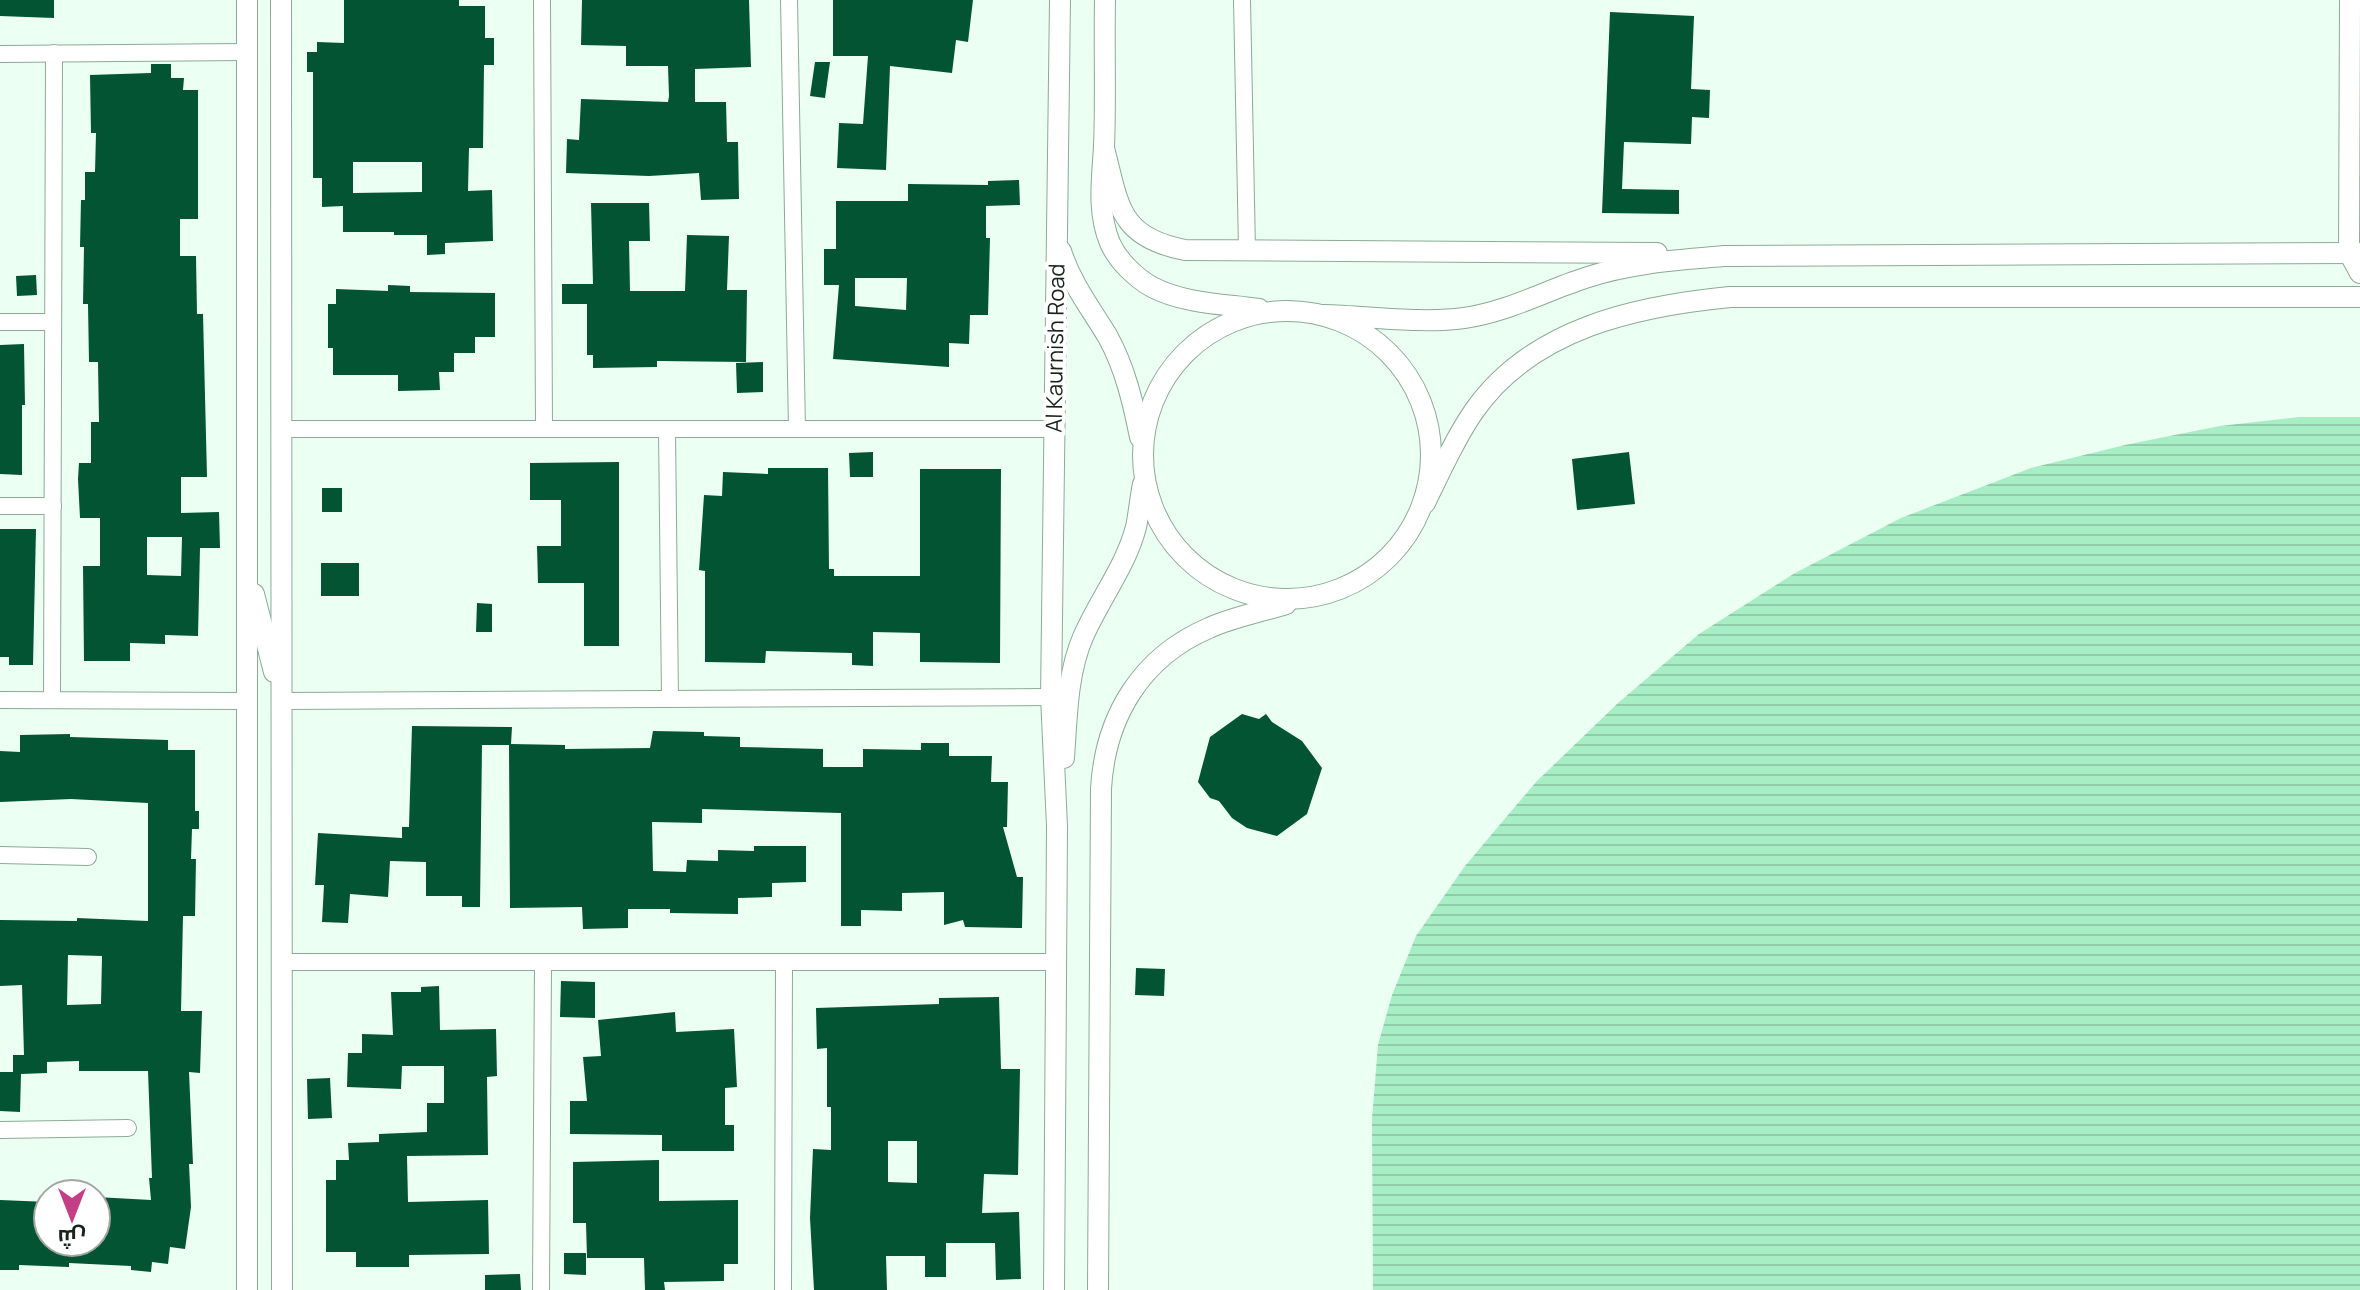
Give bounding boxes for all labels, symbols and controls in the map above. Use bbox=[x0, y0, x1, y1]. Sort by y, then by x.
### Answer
street label: Al Kaurnish Road bbox=[1039, 263, 1071, 433]
north arrow bbox=[32, 1178, 112, 1258]
text: ش bbox=[58, 1223, 86, 1253]

